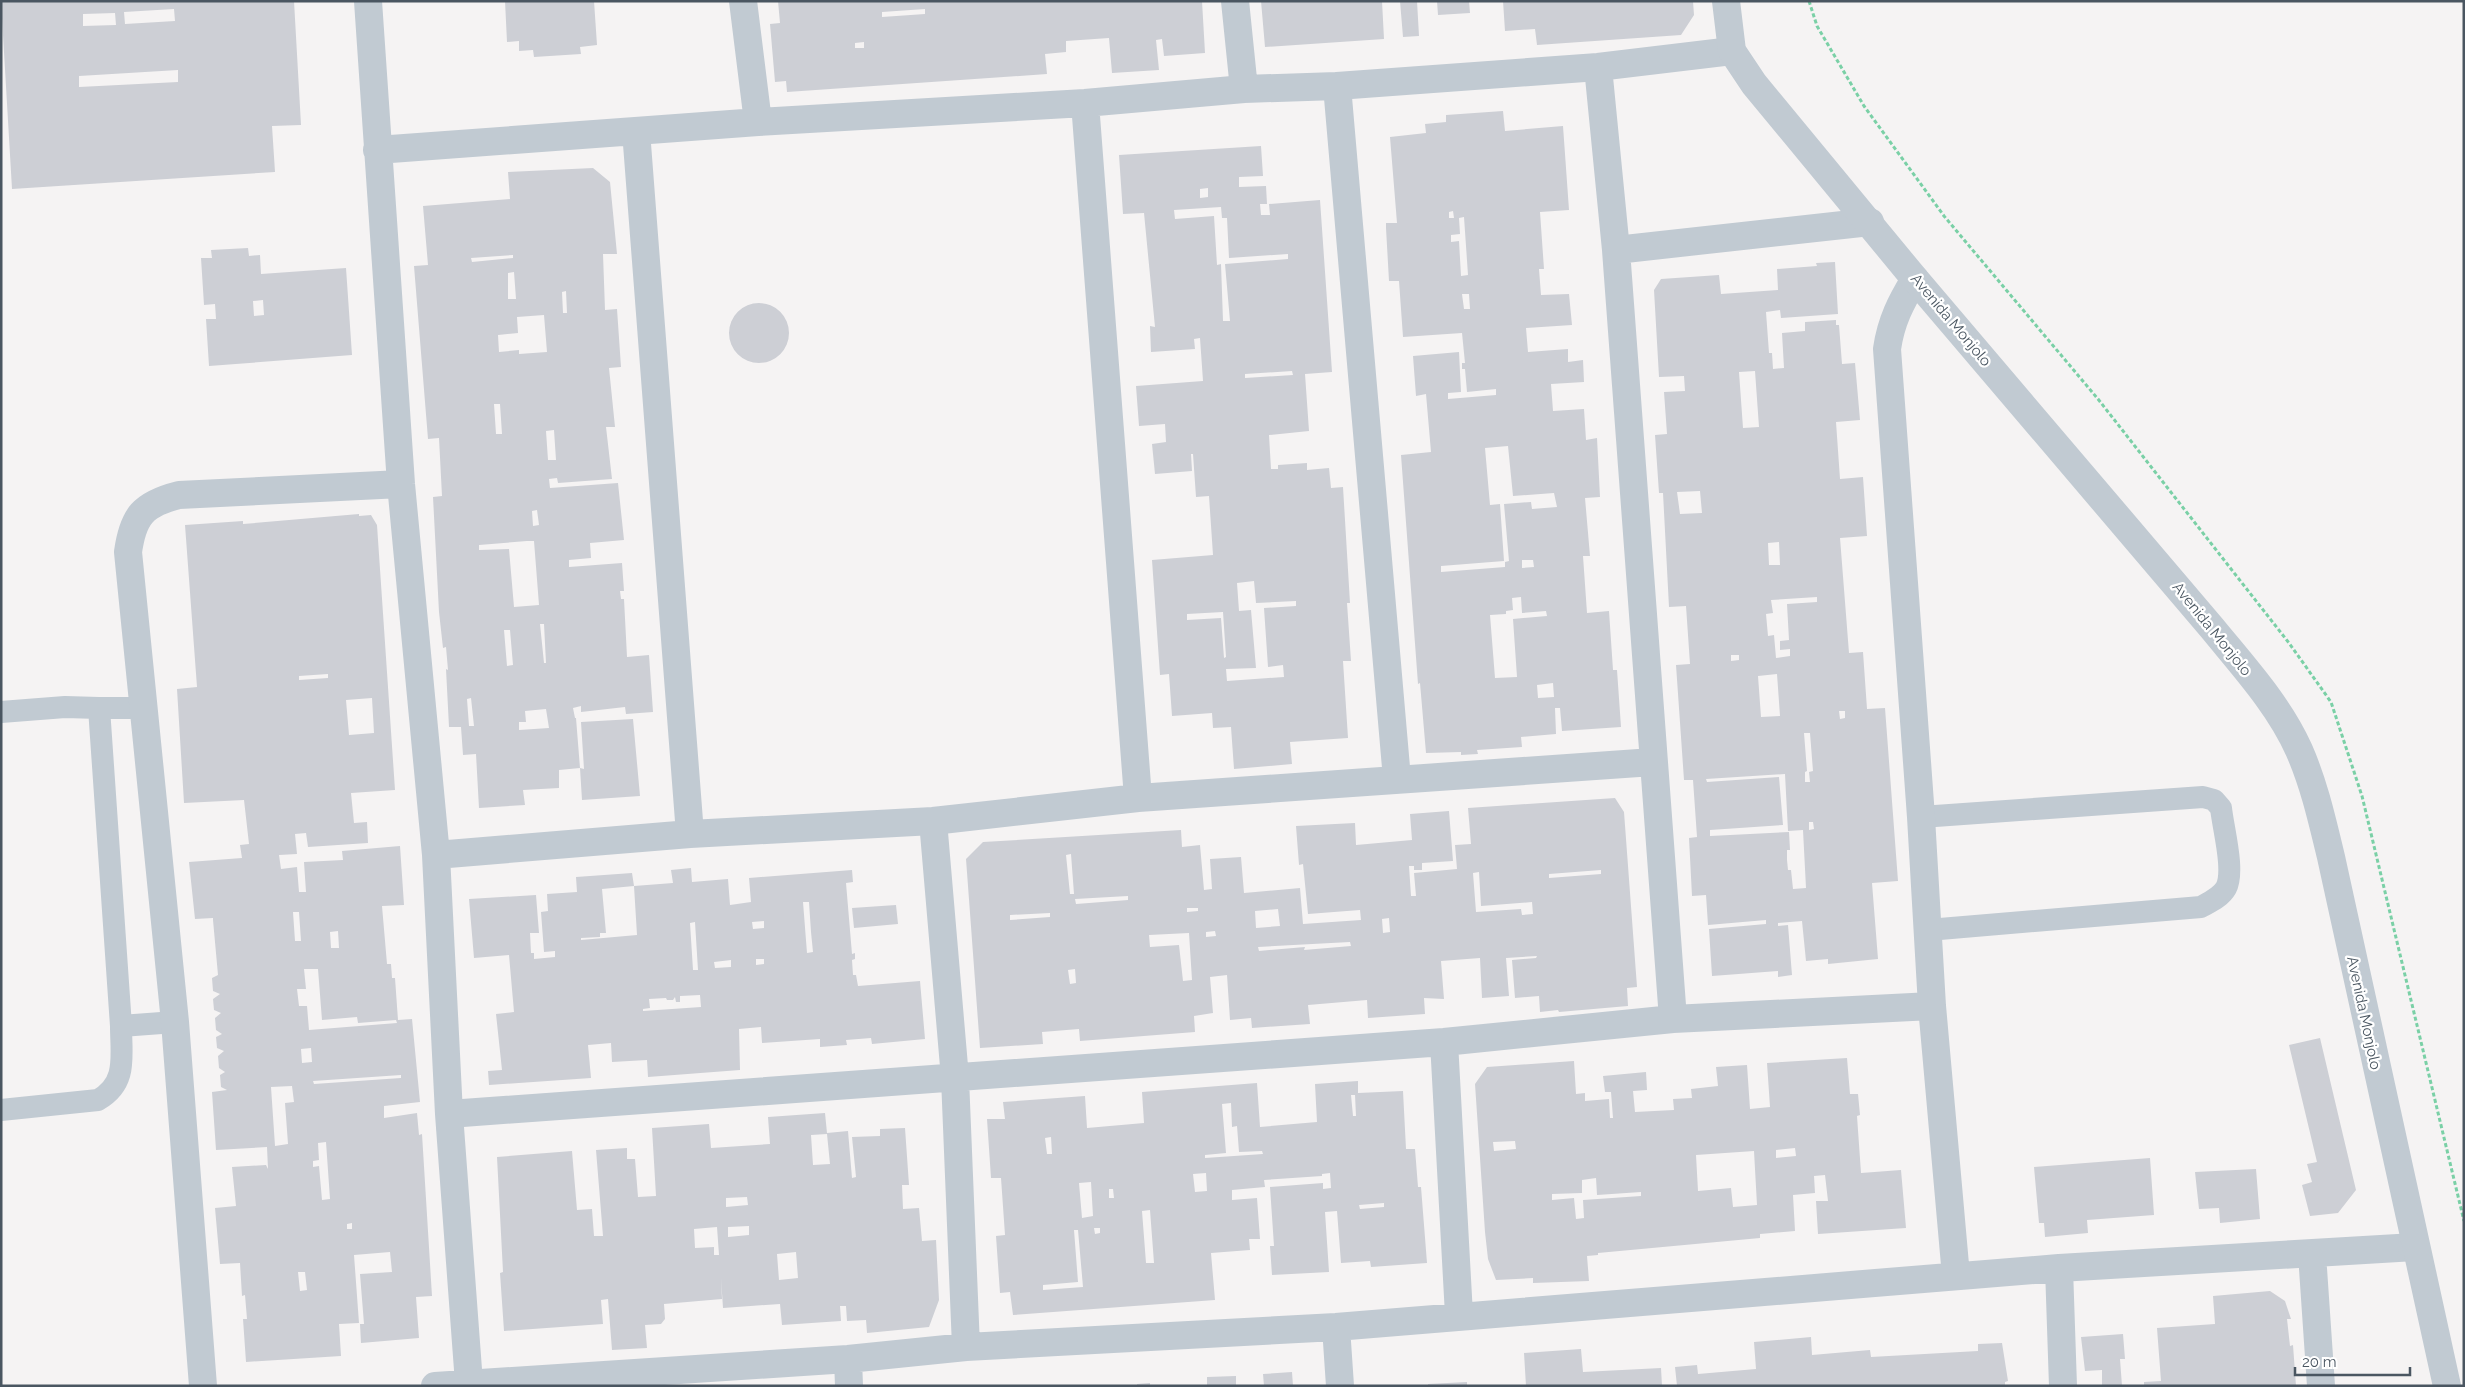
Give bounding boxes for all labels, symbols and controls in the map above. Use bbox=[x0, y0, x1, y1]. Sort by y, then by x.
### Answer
street label: Avenida Monjolo bbox=[1907, 270, 1995, 370]
street label: Avenida Monjolo bbox=[2169, 578, 2255, 680]
street label: Avenida Monjolo bbox=[2343, 955, 2385, 1071]
scale bar bbox=[2295, 1344, 2410, 1376]
text: 20 m bbox=[2302, 1353, 2337, 1371]

